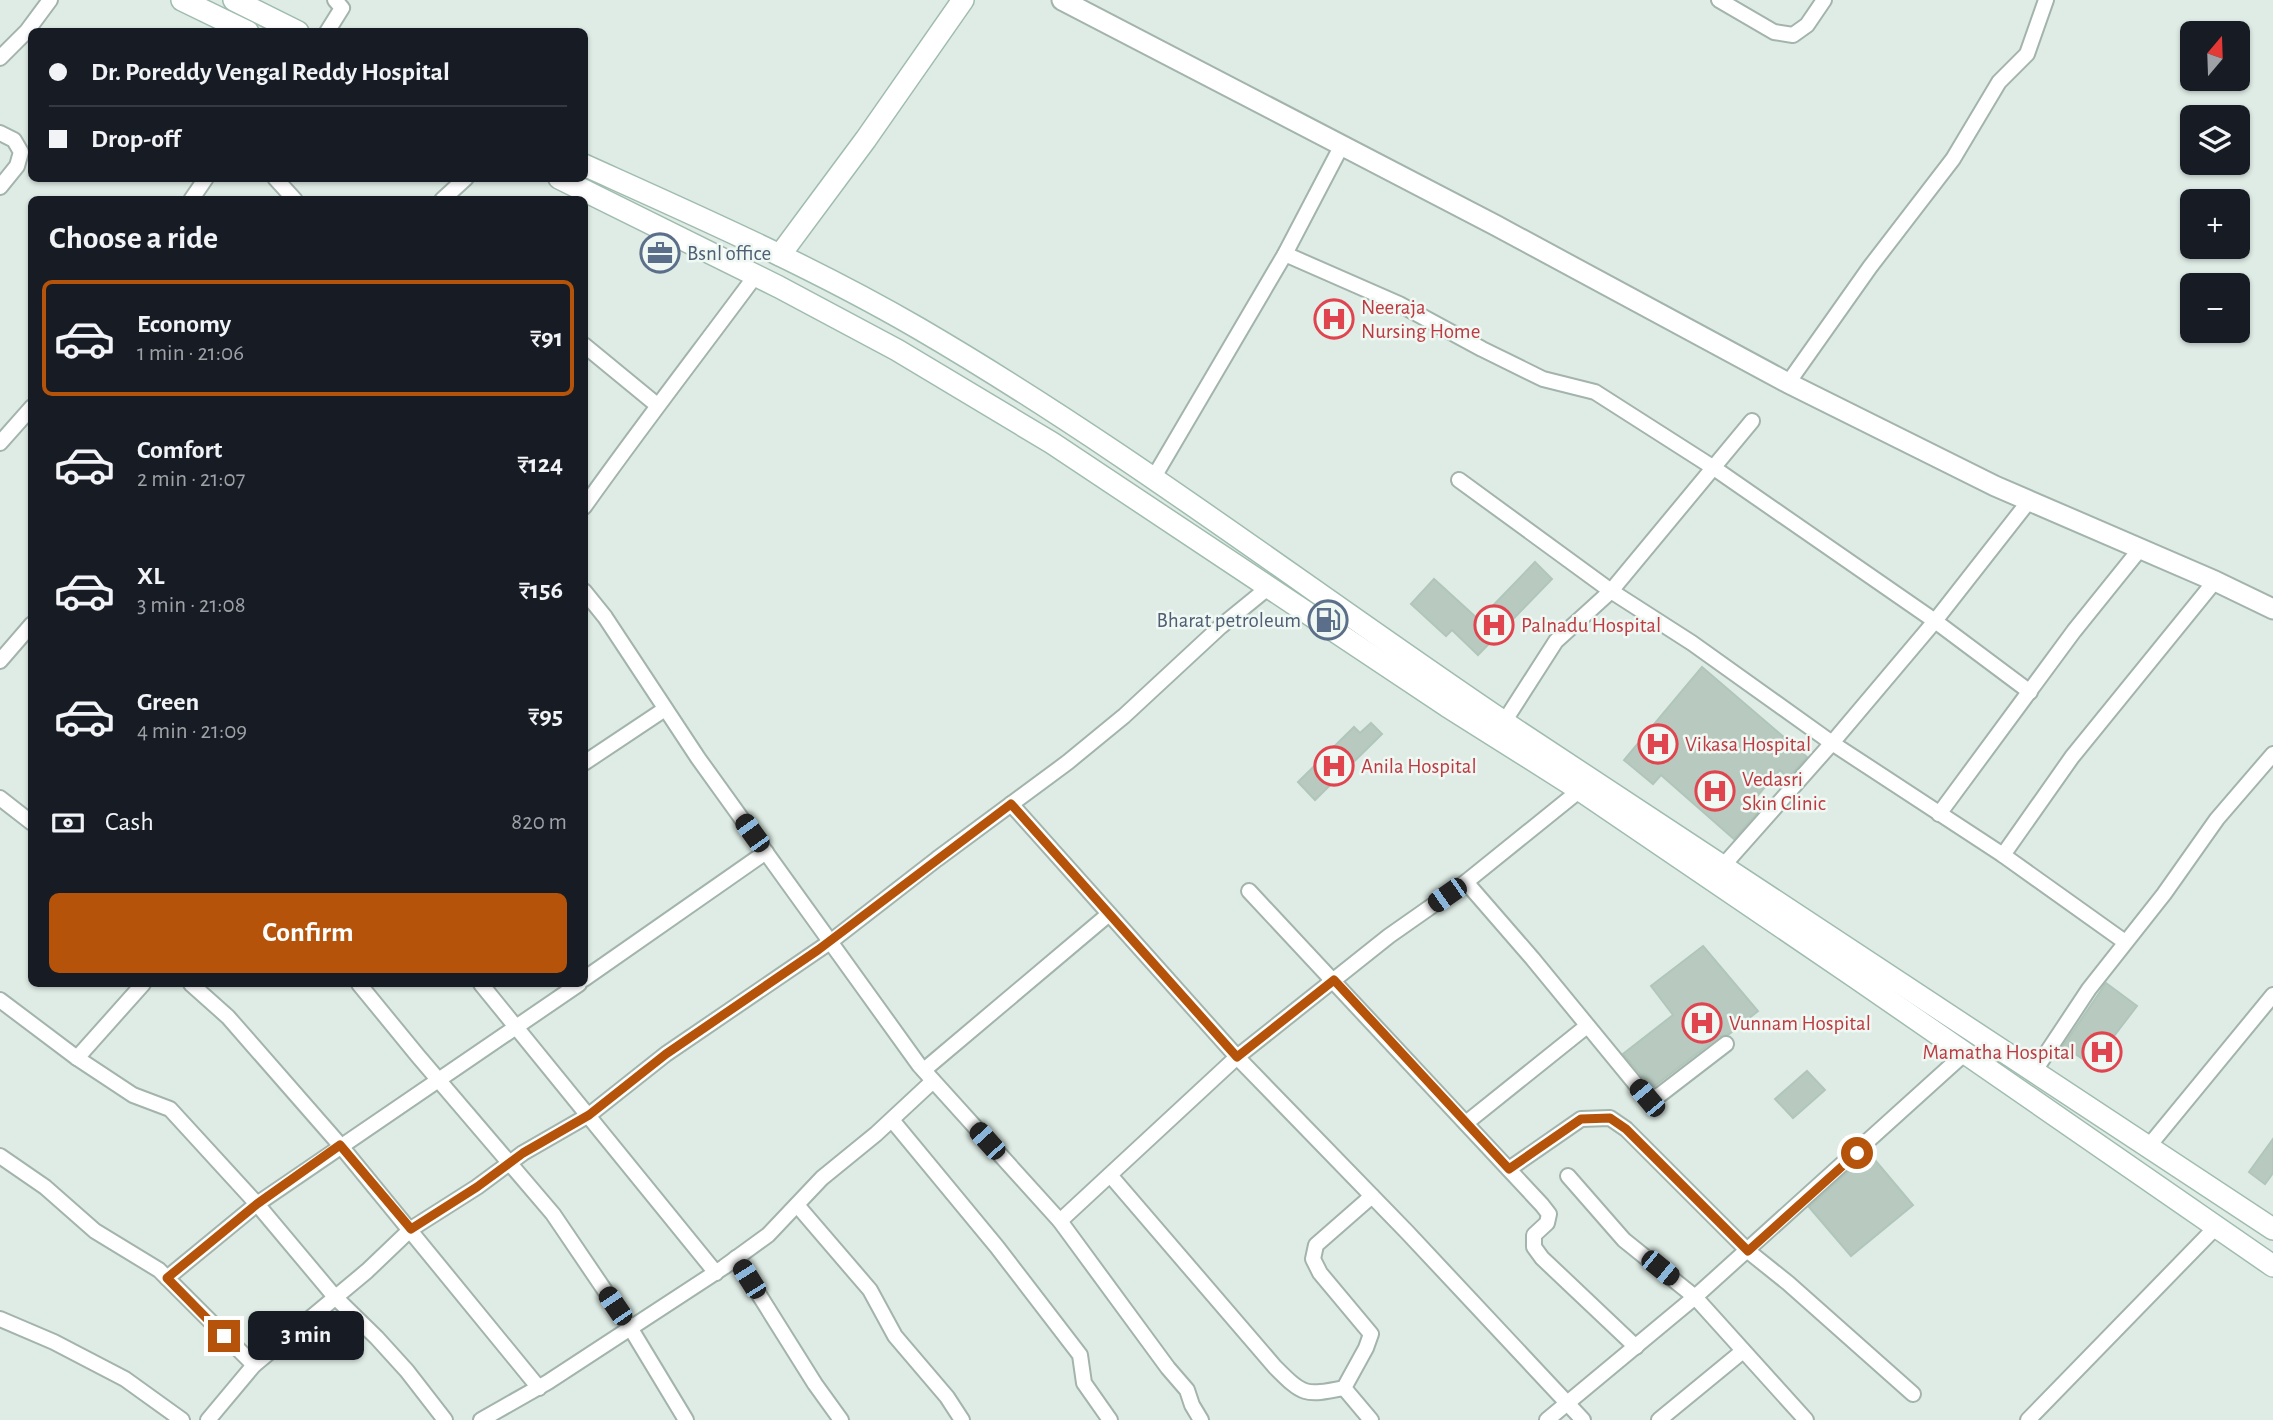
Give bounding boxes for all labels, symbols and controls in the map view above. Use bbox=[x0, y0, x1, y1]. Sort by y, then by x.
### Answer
north arrow bbox=[2180, 21, 2250, 91]
map controls bbox=[2180, 21, 2250, 343]
text: Dr. Poreddy Vengal Reddy Hospital bbox=[91, 59, 450, 85]
button: layers bbox=[2180, 105, 2250, 175]
text: Drop-off bbox=[91, 126, 180, 152]
button: + bbox=[2180, 189, 2250, 259]
text: Choose a ride bbox=[49, 222, 218, 254]
office icon: Bsnl office bbox=[639, 232, 681, 274]
place label: Bsnl office bbox=[687, 243, 771, 264]
button: − bbox=[2180, 273, 2250, 343]
place label: Neeraja Nursing Home bbox=[1361, 297, 1480, 342]
hospital icon: Neeraja Nursing Home bbox=[1313, 298, 1355, 340]
icon: car bbox=[53, 307, 116, 370]
text: Economy bbox=[137, 311, 231, 337]
text: ₹91 bbox=[530, 325, 563, 351]
text: 1 min · 21:06 bbox=[137, 342, 244, 365]
icon: car bbox=[53, 433, 116, 496]
text: Comfort bbox=[137, 437, 222, 463]
text: ₹124 bbox=[517, 451, 563, 477]
text: 2 min · 21:07 bbox=[137, 468, 245, 491]
icon: car bbox=[53, 559, 116, 622]
text: XL bbox=[137, 563, 164, 589]
text: ₹156 bbox=[519, 577, 563, 603]
text: 3 min · 21:08 bbox=[137, 594, 246, 617]
fuel station icon: Bharat petroleum bbox=[1307, 599, 1349, 641]
hospital icon: Palnadu Hospital bbox=[1473, 604, 1515, 646]
place label: Bharat petroleum bbox=[1157, 610, 1301, 631]
place label: Palnadu Hospital bbox=[1521, 615, 1661, 636]
icon: car bbox=[53, 685, 116, 748]
text: Green bbox=[137, 689, 199, 715]
text: ₹95 bbox=[528, 703, 563, 729]
text: 4 min · 21:09 bbox=[137, 720, 247, 743]
hospital icon: Vikasa Hospital bbox=[1637, 723, 1679, 765]
place label: Vikasa Hospital bbox=[1685, 734, 1811, 755]
hospital icon: Anila Hospital bbox=[1313, 745, 1355, 787]
place label: Anila Hospital bbox=[1361, 756, 1477, 777]
place label: Vedasri Skin Clinic bbox=[1742, 769, 1826, 814]
hospital icon: Vedasri Skin Clinic bbox=[1694, 770, 1736, 812]
icon: cash bbox=[49, 804, 87, 842]
text: Cash bbox=[105, 809, 154, 835]
car bbox=[732, 810, 773, 856]
text: 820 m bbox=[511, 811, 567, 834]
car bbox=[1424, 874, 1471, 916]
button: Confirm bbox=[49, 893, 567, 973]
hospital icon: Vunnam Hospital bbox=[1681, 1002, 1723, 1044]
place label: Vunnam Hospital bbox=[1729, 1013, 1871, 1034]
hospital icon: Mamatha Hospital bbox=[2081, 1031, 2123, 1073]
place label: Mamatha Hospital bbox=[1922, 1042, 2075, 1063]
car bbox=[1626, 1075, 1669, 1121]
car bbox=[966, 1118, 1009, 1164]
route start bbox=[1841, 1137, 1873, 1169]
car bbox=[1638, 1247, 1683, 1289]
car bbox=[729, 1256, 770, 1302]
car bbox=[595, 1283, 636, 1329]
callout: 3 min bbox=[248, 1312, 364, 1360]
route end bbox=[208, 1320, 240, 1352]
text: 3 min bbox=[281, 1324, 331, 1347]

